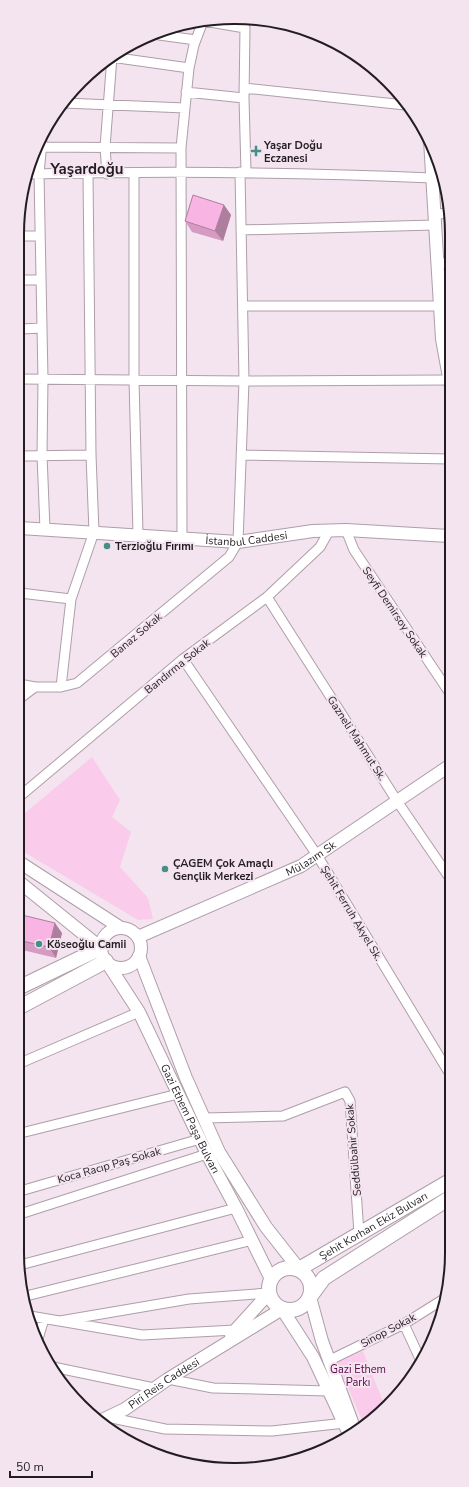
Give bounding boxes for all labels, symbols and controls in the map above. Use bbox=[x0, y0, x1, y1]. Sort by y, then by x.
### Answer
place label: Yaşar Doğu Eczanesi bbox=[263, 138, 322, 166]
marker: Yaşar Doğu Eczanesi bbox=[251, 146, 261, 156]
district label: Yaşardoğu bbox=[50, 159, 123, 179]
street label: İstanbul Caddesi bbox=[205, 528, 288, 550]
place label: Terzioğlu Fırımı bbox=[115, 539, 194, 554]
marker: Terzioğlu Fırımı bbox=[102, 541, 112, 551]
street label: Seyfi Demirsoy Sokak bbox=[359, 564, 431, 661]
street label: Banaz Sokak bbox=[107, 609, 166, 661]
street label: Bandırma Sokak bbox=[141, 635, 214, 697]
street label: Gazneli Mahmut Sk. bbox=[324, 693, 390, 784]
street label: Mülazım Sk bbox=[283, 837, 340, 880]
place label: ÇAGEM Çok Amaçlı Gençlik Merkezi bbox=[173, 856, 273, 884]
street label: Şehit Ferruh Akyel Sk. bbox=[317, 863, 386, 964]
marker: ÇAGEM Çok Amaçlı Gençlik Merkezi bbox=[160, 864, 170, 874]
place label: Köseoğlu Camii bbox=[47, 937, 126, 952]
marker: Köseoğlu Camii bbox=[34, 939, 44, 949]
street label: Gazi Ethem Paşa Bulvarı bbox=[157, 1061, 223, 1176]
street label: Seddülbahir Sokak bbox=[342, 1103, 365, 1197]
street label: Koca Racıp Paş Sokak bbox=[56, 1143, 163, 1187]
street label: Şehit Korhan Ekiz Bulvarı bbox=[317, 1189, 430, 1264]
street label: Sinop Sokak bbox=[358, 1309, 419, 1351]
street label: Piri Reis Caddesi bbox=[125, 1355, 202, 1412]
park label: Gazi Ethem Parkı bbox=[330, 1362, 386, 1390]
scale bar bbox=[10, 1453, 92, 1479]
text: 50 m bbox=[16, 1459, 44, 1475]

